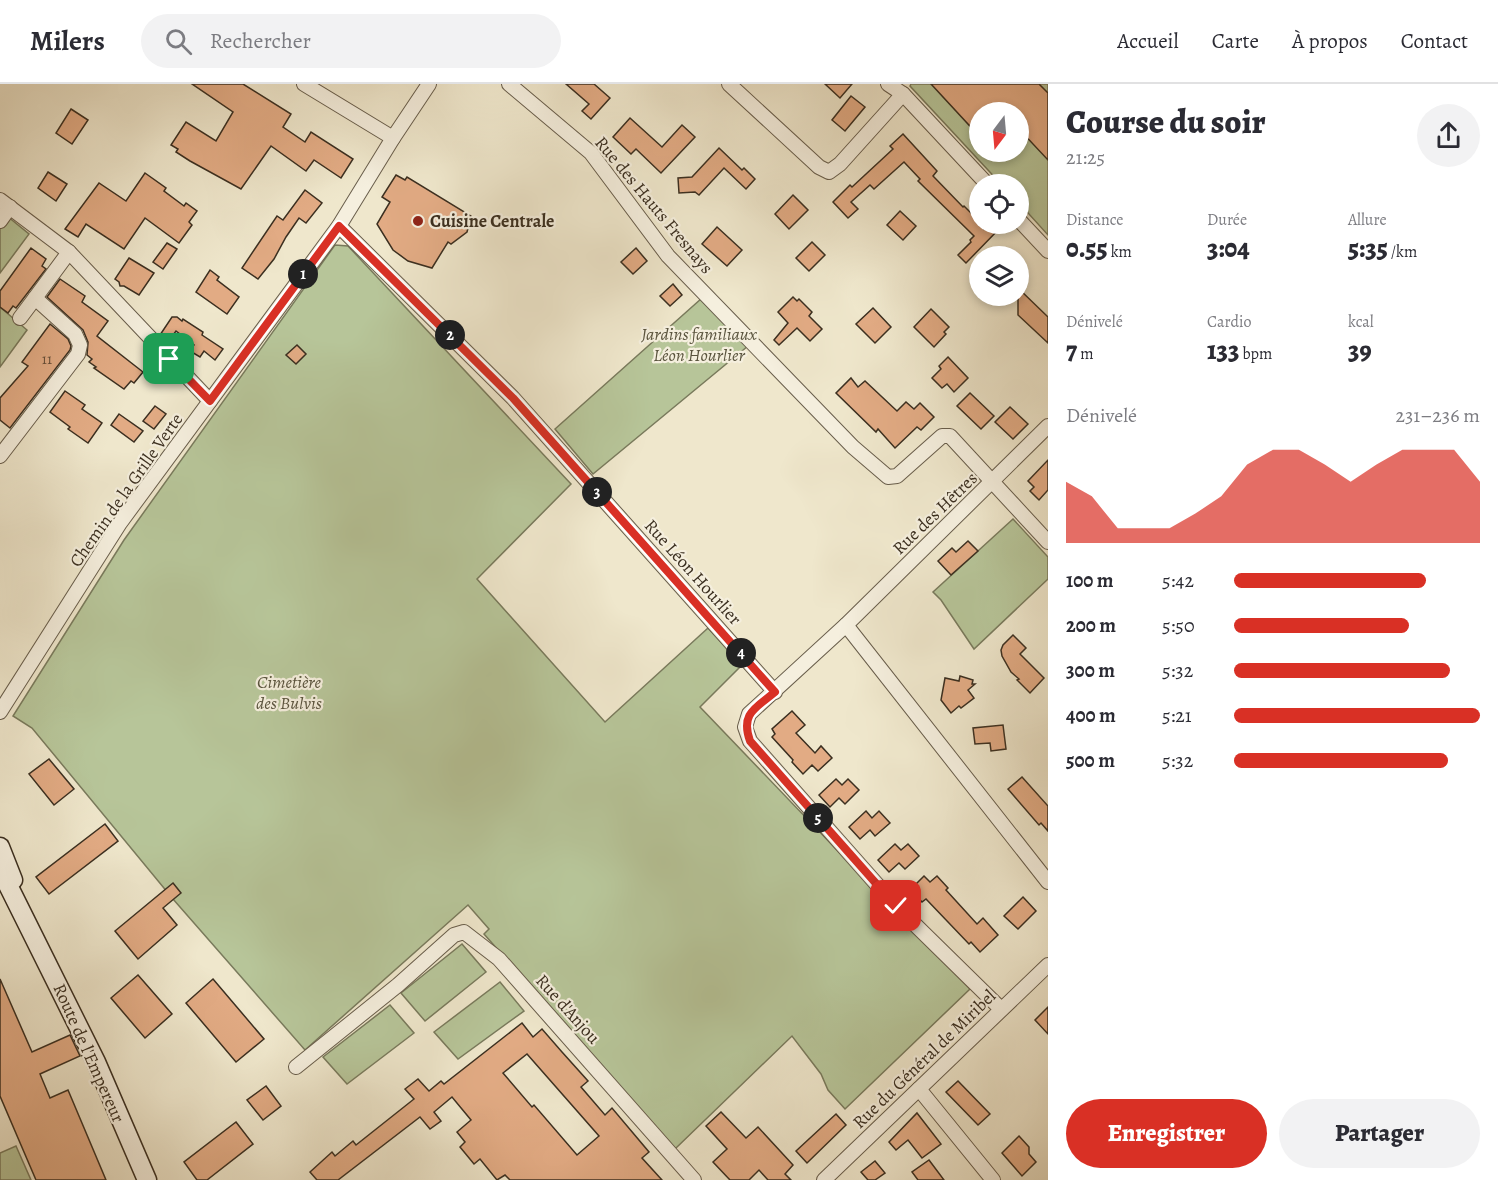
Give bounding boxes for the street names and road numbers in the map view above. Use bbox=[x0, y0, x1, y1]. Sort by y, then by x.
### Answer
street label: Rue des Hauts Fresnays bbox=[589, 131, 719, 279]
street label: Chemin de la Grille Verte bbox=[64, 408, 188, 572]
street label: Rue des Hêtres bbox=[887, 466, 983, 560]
street label: Rue Léon Hourlier bbox=[639, 514, 747, 630]
street label: Rue d'Anjou bbox=[530, 969, 606, 1049]
street label: Route de l'Empereur bbox=[48, 980, 130, 1126]
street label: Rue du Général de Miribel bbox=[847, 984, 1001, 1134]

